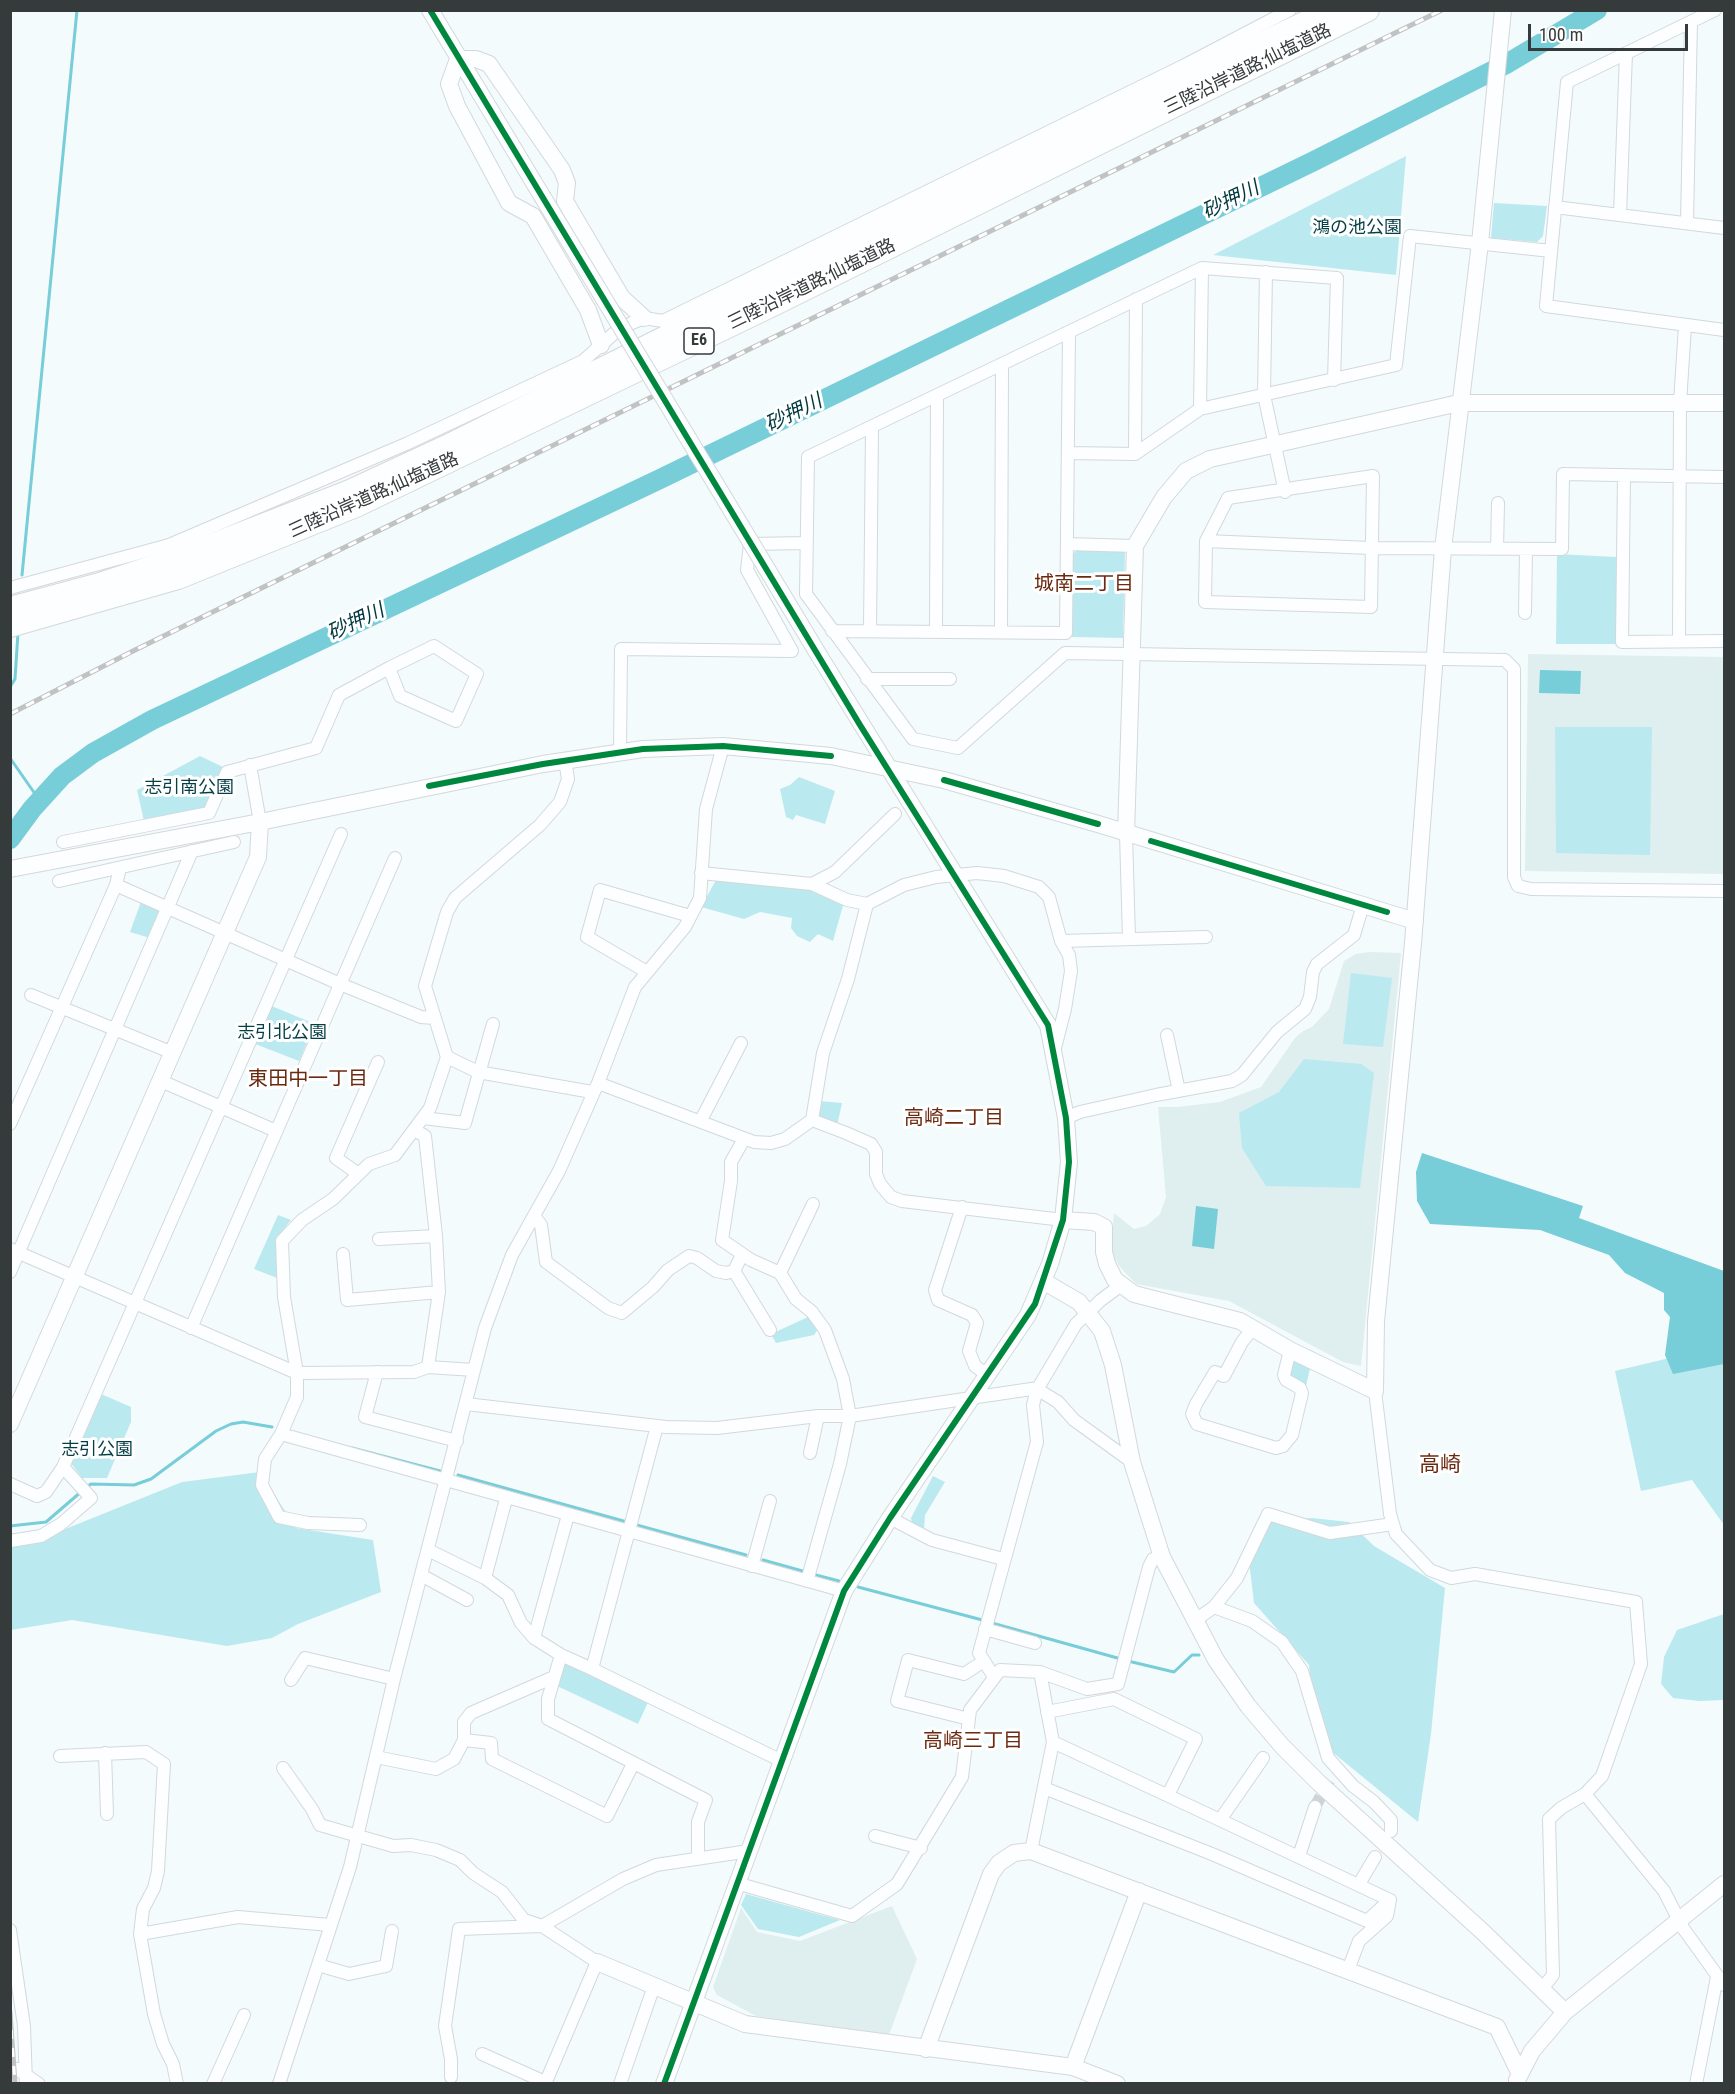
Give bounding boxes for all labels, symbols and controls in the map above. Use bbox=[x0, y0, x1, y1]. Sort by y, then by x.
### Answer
scale bar bbox=[1531, 12, 1692, 50]
street label: 三陸沿岸道路;仙塩道路 bbox=[1161, 20, 1335, 120]
text: 100 m bbox=[1539, 24, 1583, 45]
water label: 砂押川 bbox=[1199, 177, 1263, 225]
park label: 鴻の池公園 bbox=[1312, 217, 1402, 239]
street label: 三陸沿岸道路;仙塩道路 bbox=[725, 235, 899, 335]
road number: E6 bbox=[684, 328, 714, 354]
water label: 砂押川 bbox=[762, 390, 826, 438]
street label: 三陸沿岸道路;仙塩道路 bbox=[286, 449, 462, 543]
district label: 城南二丁目 bbox=[1034, 573, 1134, 597]
water label: 砂押川 bbox=[324, 599, 388, 647]
park label: 志引南公園 bbox=[144, 777, 234, 799]
park label: 志引北公園 bbox=[237, 1022, 327, 1044]
district label: 東田中一丁目 bbox=[248, 1068, 368, 1092]
district label: 高崎二丁目 bbox=[904, 1107, 1004, 1131]
park label: 志引公園 bbox=[61, 1439, 133, 1461]
district label: 高崎 bbox=[1419, 1453, 1461, 1479]
district label: 高崎三丁目 bbox=[923, 1730, 1023, 1754]

